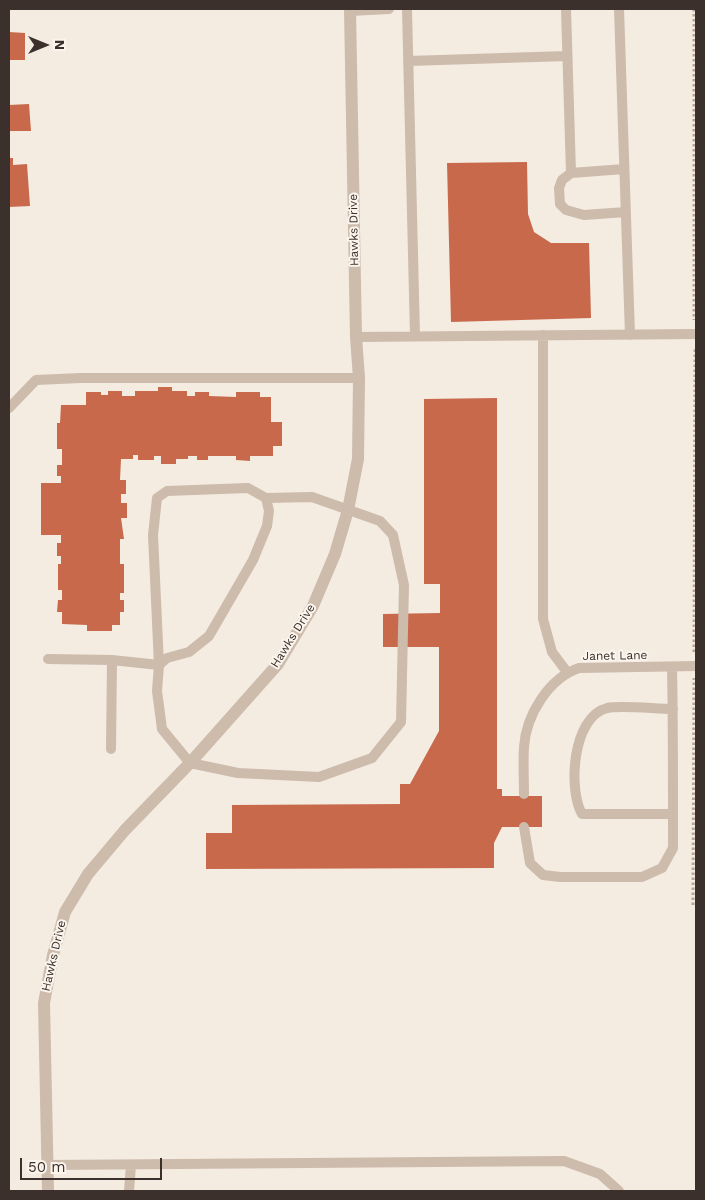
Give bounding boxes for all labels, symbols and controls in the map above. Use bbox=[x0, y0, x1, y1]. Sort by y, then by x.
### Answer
north arrow bbox=[20, 20, 70, 70]
text: N bbox=[52, 40, 68, 50]
street label: Hawks Drive bbox=[346, 194, 362, 266]
street label: Hawks Drive bbox=[268, 602, 318, 670]
street label: Janet Lane bbox=[582, 648, 648, 664]
street label: Hawks Drive bbox=[39, 919, 69, 993]
scale bar bbox=[22, 1148, 165, 1180]
text: 50 m bbox=[28, 1158, 65, 1176]

